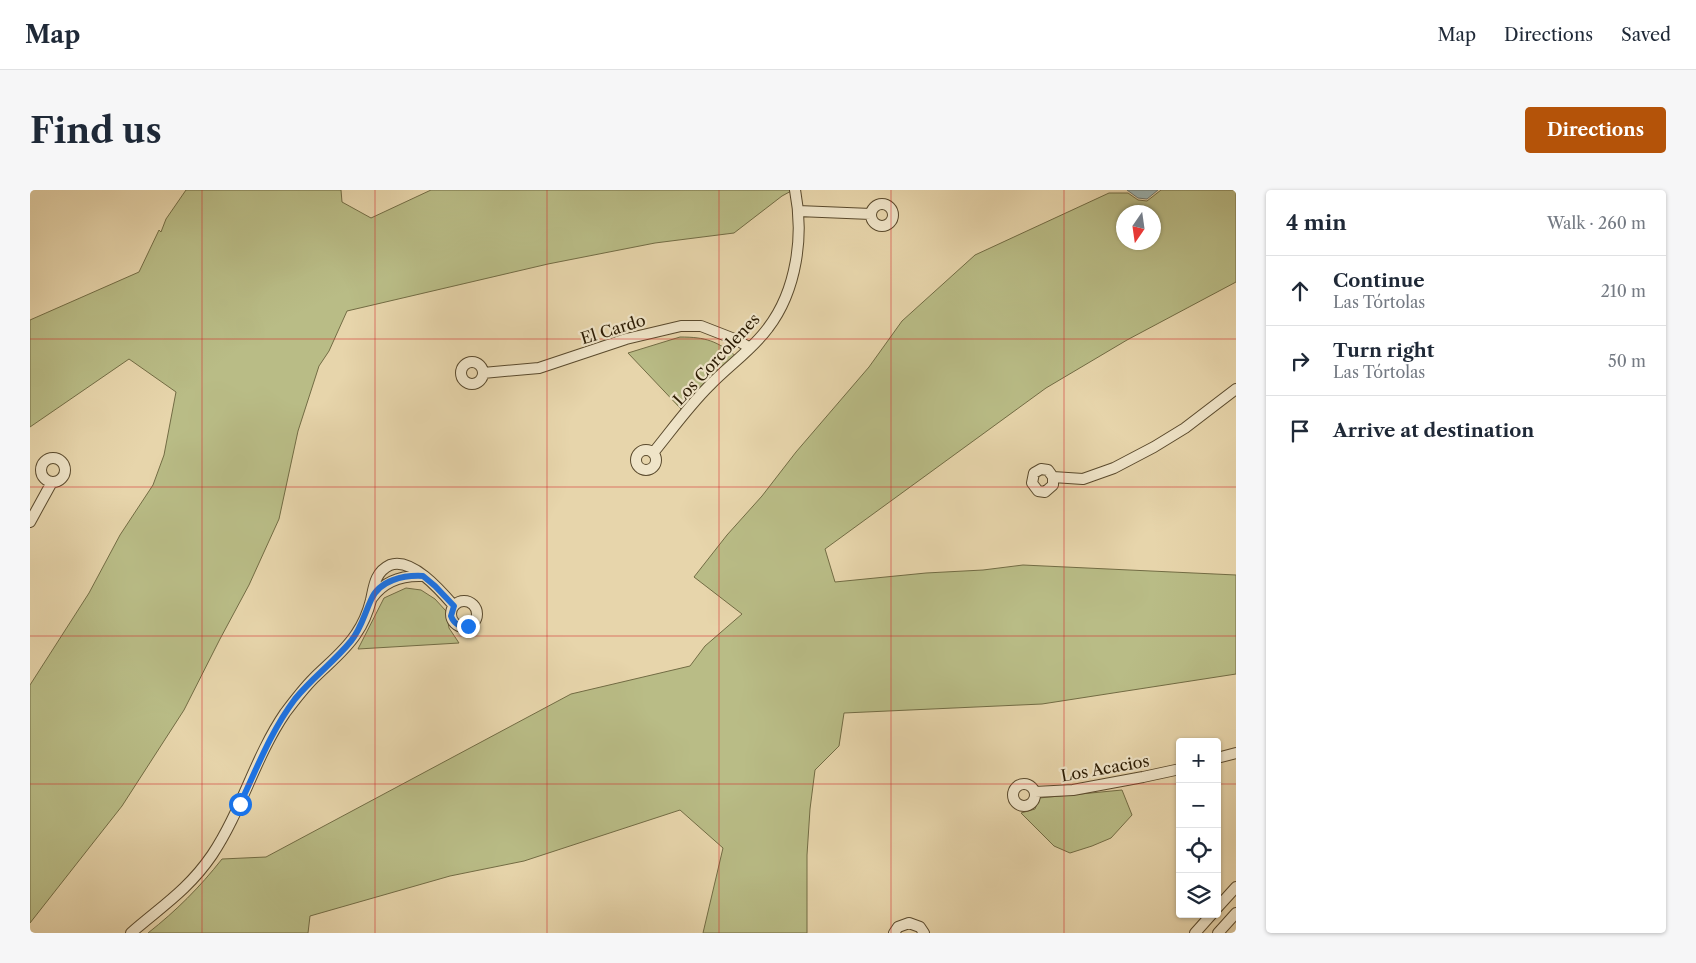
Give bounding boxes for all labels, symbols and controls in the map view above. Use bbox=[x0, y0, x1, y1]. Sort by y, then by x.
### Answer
text: Map bbox=[25, 20, 80, 49]
text: Map bbox=[1437, 24, 1476, 46]
text: Directions bbox=[1504, 24, 1593, 46]
text: Saved bbox=[1621, 24, 1671, 46]
button: Directions bbox=[1525, 107, 1666, 153]
text: Find us bbox=[30, 109, 162, 152]
north arrow bbox=[1116, 205, 1161, 250]
text: 4 min bbox=[1286, 210, 1347, 235]
text: Walk · 260 m bbox=[1547, 213, 1646, 233]
text: Continue bbox=[1333, 269, 1425, 292]
icon: ahead bbox=[1286, 277, 1314, 305]
text: 210 m bbox=[1601, 281, 1646, 301]
text: Las Tórtolas bbox=[1333, 292, 1425, 312]
street label: Los Corcolenes bbox=[668, 309, 764, 409]
street label: El Cardo bbox=[578, 310, 648, 348]
text: Turn right bbox=[1333, 339, 1434, 362]
icon: right bbox=[1286, 347, 1314, 375]
text: 50 m bbox=[1608, 351, 1646, 371]
text: Las Tórtolas bbox=[1333, 362, 1425, 382]
icon: arrive bbox=[1286, 417, 1314, 445]
text: Arrive at destination bbox=[1333, 419, 1534, 442]
route end bbox=[457, 615, 480, 638]
map controls bbox=[1176, 738, 1221, 918]
button: + bbox=[1176, 738, 1221, 783]
street label: Los Acacios bbox=[1059, 750, 1151, 786]
button: − bbox=[1176, 783, 1221, 828]
route start bbox=[229, 793, 252, 816]
button: locate bbox=[1176, 828, 1221, 873]
button: layers bbox=[1176, 873, 1221, 918]

